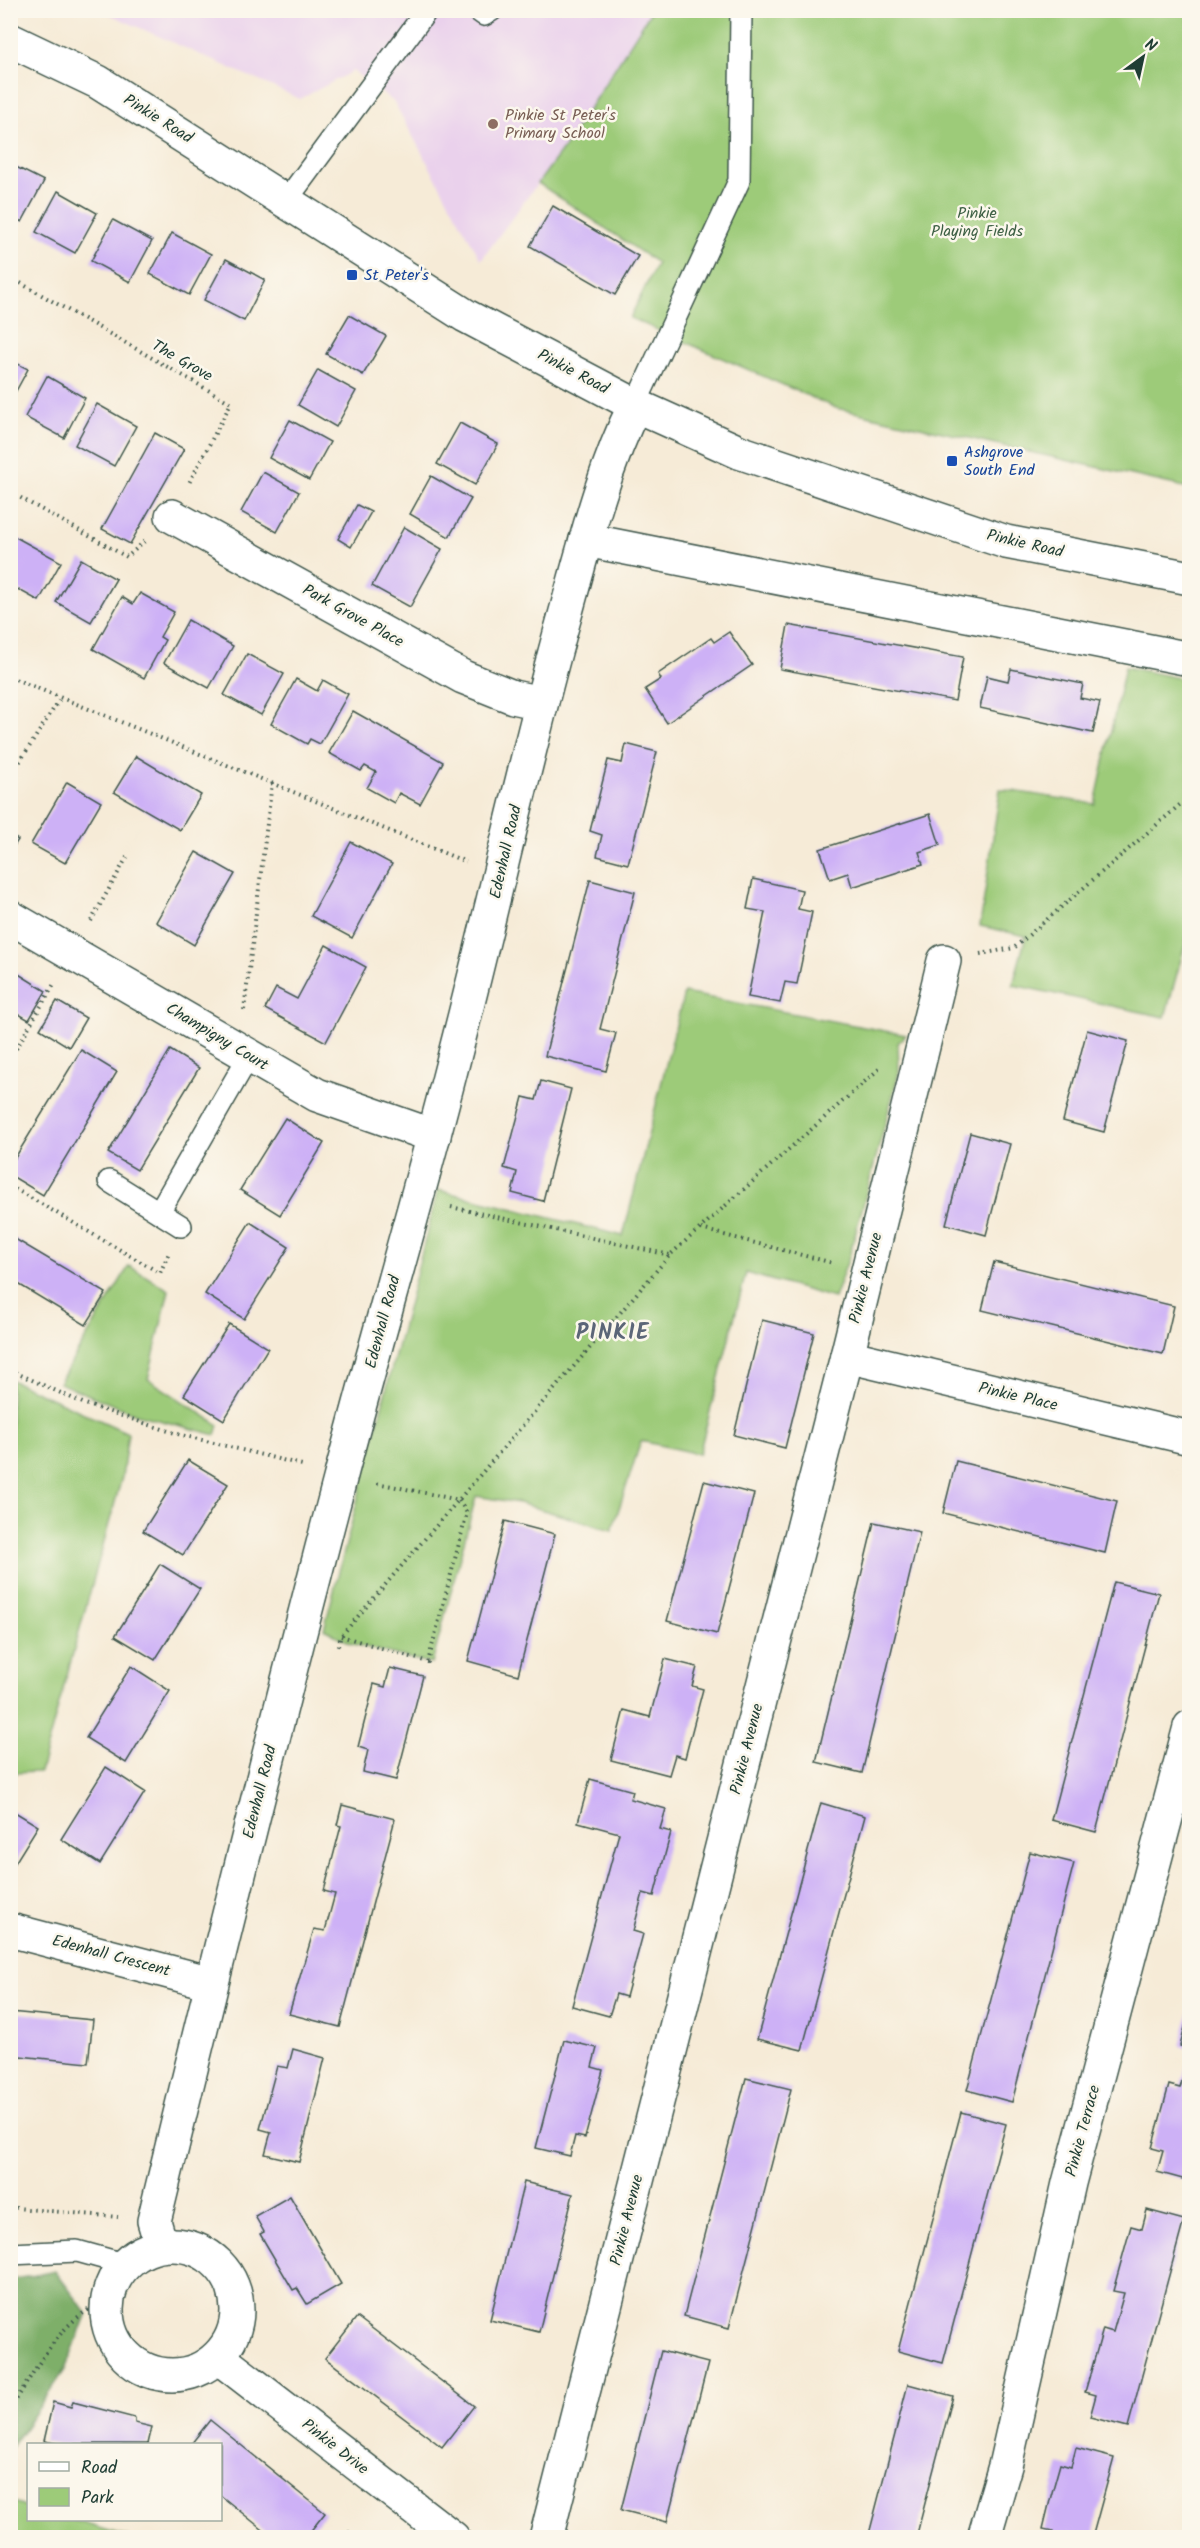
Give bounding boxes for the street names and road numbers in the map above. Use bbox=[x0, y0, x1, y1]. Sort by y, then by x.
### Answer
street label: Pinkie Road bbox=[118, 88, 199, 151]
street label: The Grove bbox=[147, 333, 217, 389]
street label: Pinkie Road bbox=[533, 343, 614, 402]
street label: Pinkie Road bbox=[984, 523, 1067, 565]
street label: Park Grove Place bbox=[298, 578, 408, 654]
street label: Edenhall Road bbox=[483, 802, 529, 901]
street label: Champigny Court bbox=[161, 996, 274, 1078]
street label: Pinkie Avenue bbox=[843, 1230, 889, 1326]
street label: Edenhall Road bbox=[359, 1272, 408, 1371]
street label: Pinkie Place bbox=[976, 1376, 1060, 1418]
street label: Pinkie Avenue bbox=[724, 1701, 770, 1797]
street label: Edenhall Road bbox=[236, 1742, 284, 1841]
street label: Edenhall Crescent bbox=[49, 1928, 174, 1984]
street label: Pinkie Terrace bbox=[1059, 2082, 1107, 2180]
street label: Pinkie Avenue bbox=[604, 2172, 650, 2268]
street label: Pinkie Drive bbox=[296, 2413, 374, 2481]

